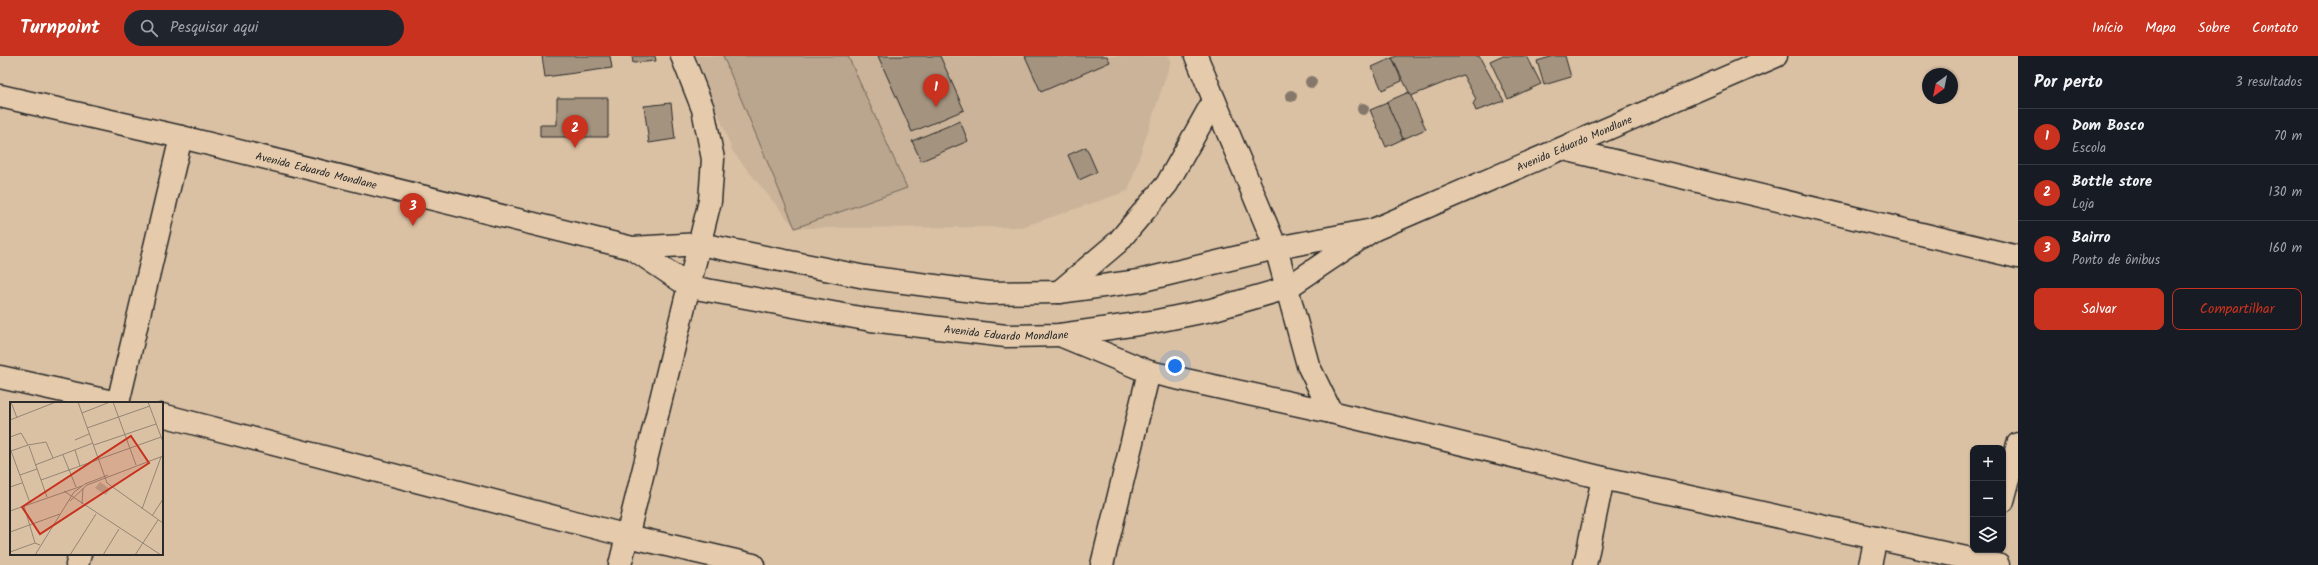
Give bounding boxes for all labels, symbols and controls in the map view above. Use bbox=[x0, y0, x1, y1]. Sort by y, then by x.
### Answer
search box bbox=[124, 10, 404, 46]
text: Turnpoint bbox=[20, 13, 100, 43]
text: Pesquisar aqui bbox=[170, 16, 258, 40]
icon: search bbox=[138, 17, 160, 39]
text: Início bbox=[2092, 17, 2123, 39]
text: Mapa bbox=[2145, 17, 2176, 39]
text: Sobre bbox=[2198, 17, 2230, 39]
text: Contato bbox=[2252, 17, 2298, 39]
north arrow bbox=[1922, 68, 1958, 104]
text: Por perto bbox=[2034, 69, 2103, 96]
text: 3 resultados bbox=[2235, 72, 2302, 93]
pin: 1 bbox=[923, 74, 949, 107]
street label: Avenida Eduardo Mondlane bbox=[1514, 111, 1635, 177]
text: Dom Bosco bbox=[2072, 114, 2144, 138]
pin: 2 bbox=[562, 115, 588, 148]
text: 1 bbox=[2045, 126, 2049, 147]
text: 70 m bbox=[2274, 126, 2302, 147]
text: Escola bbox=[2072, 138, 2106, 159]
street label: Avenida Eduardo Mondlane bbox=[253, 148, 379, 195]
text: Bottle store bbox=[2072, 170, 2152, 194]
text: 2 bbox=[2043, 182, 2051, 203]
text: 130 m bbox=[2268, 182, 2302, 203]
pin: 3 bbox=[400, 193, 426, 226]
text: Loja bbox=[2072, 194, 2094, 215]
text: Bairro bbox=[2072, 226, 2111, 250]
text: 3 bbox=[2043, 238, 2051, 259]
text: 160 m bbox=[2269, 238, 2302, 259]
text: Ponto de ônibus bbox=[2072, 250, 2160, 271]
button: Salvar bbox=[2034, 288, 2164, 330]
button: Compartilhar bbox=[2172, 288, 2302, 330]
street label: Avenida Eduardo Mondlane bbox=[943, 321, 1070, 346]
your location bbox=[1165, 356, 1185, 376]
inset map bbox=[10, 402, 163, 555]
map controls bbox=[1970, 445, 2006, 553]
button: + bbox=[1970, 445, 2006, 481]
button: − bbox=[1970, 481, 2006, 517]
button: layers bbox=[1970, 517, 2006, 553]

